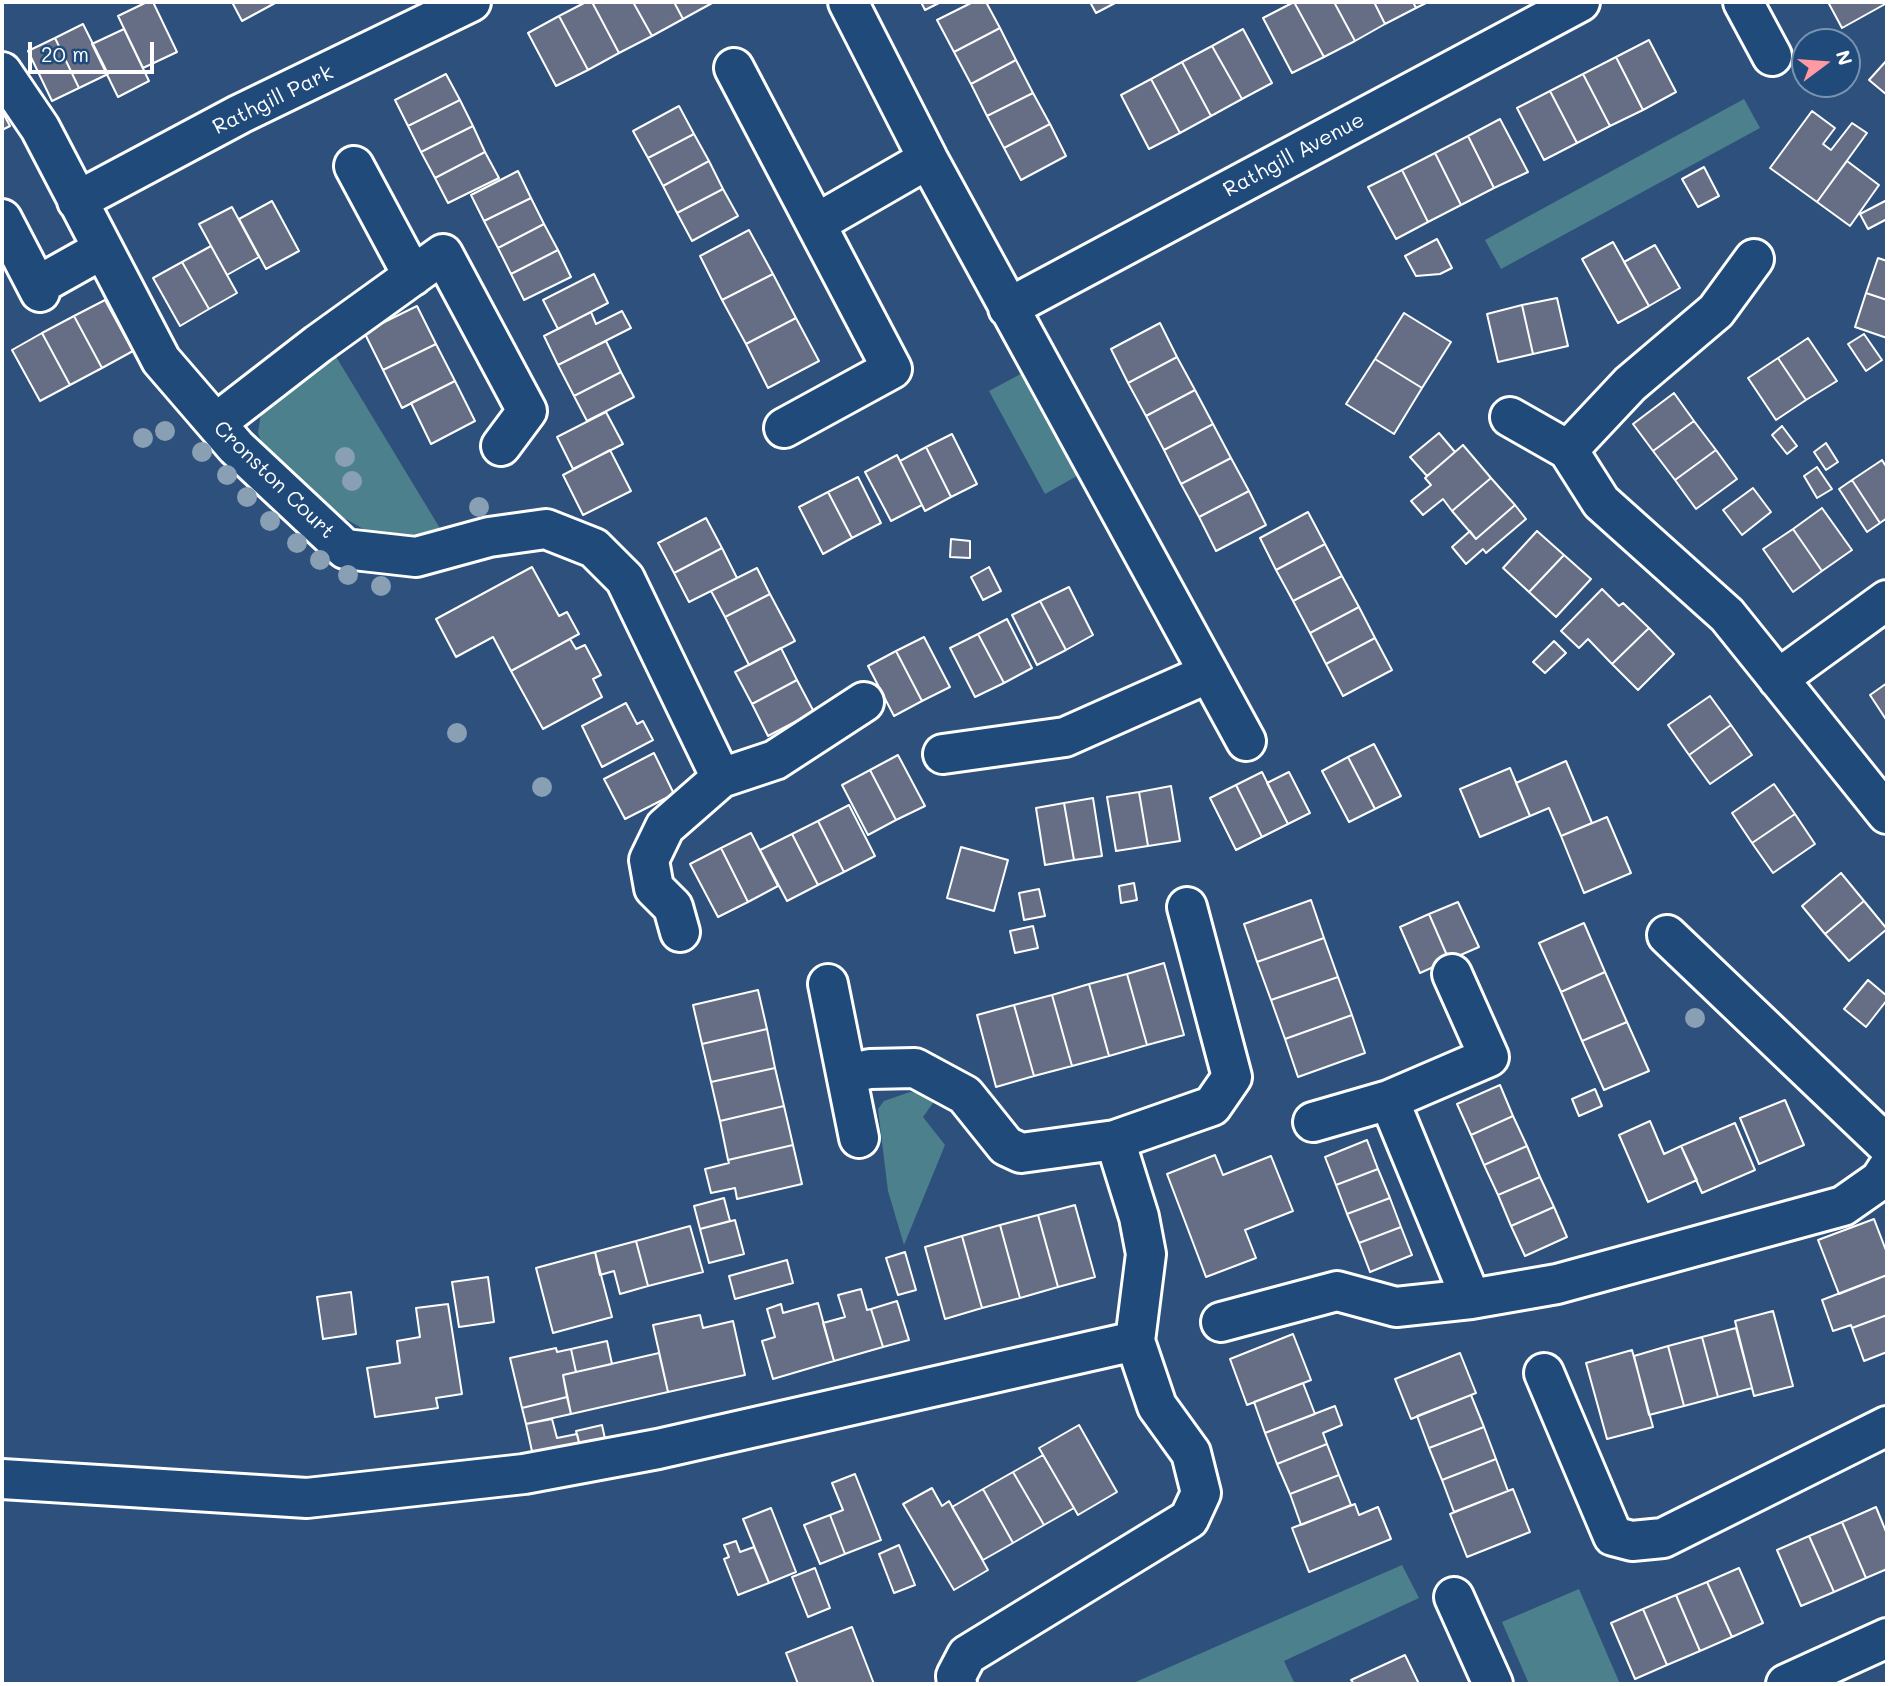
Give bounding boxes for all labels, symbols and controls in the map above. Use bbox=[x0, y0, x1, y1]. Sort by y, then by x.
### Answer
scale bar bbox=[32, 28, 158, 72]
north arrow bbox=[1791, 28, 1861, 98]
text: 20 m bbox=[41, 40, 89, 67]
text: N bbox=[1831, 47, 1859, 68]
street label: Rathgill Park bbox=[209, 60, 337, 140]
street label: Rathgill Avenue bbox=[1219, 107, 1369, 203]
street label: Cronston Court bbox=[208, 416, 340, 544]

